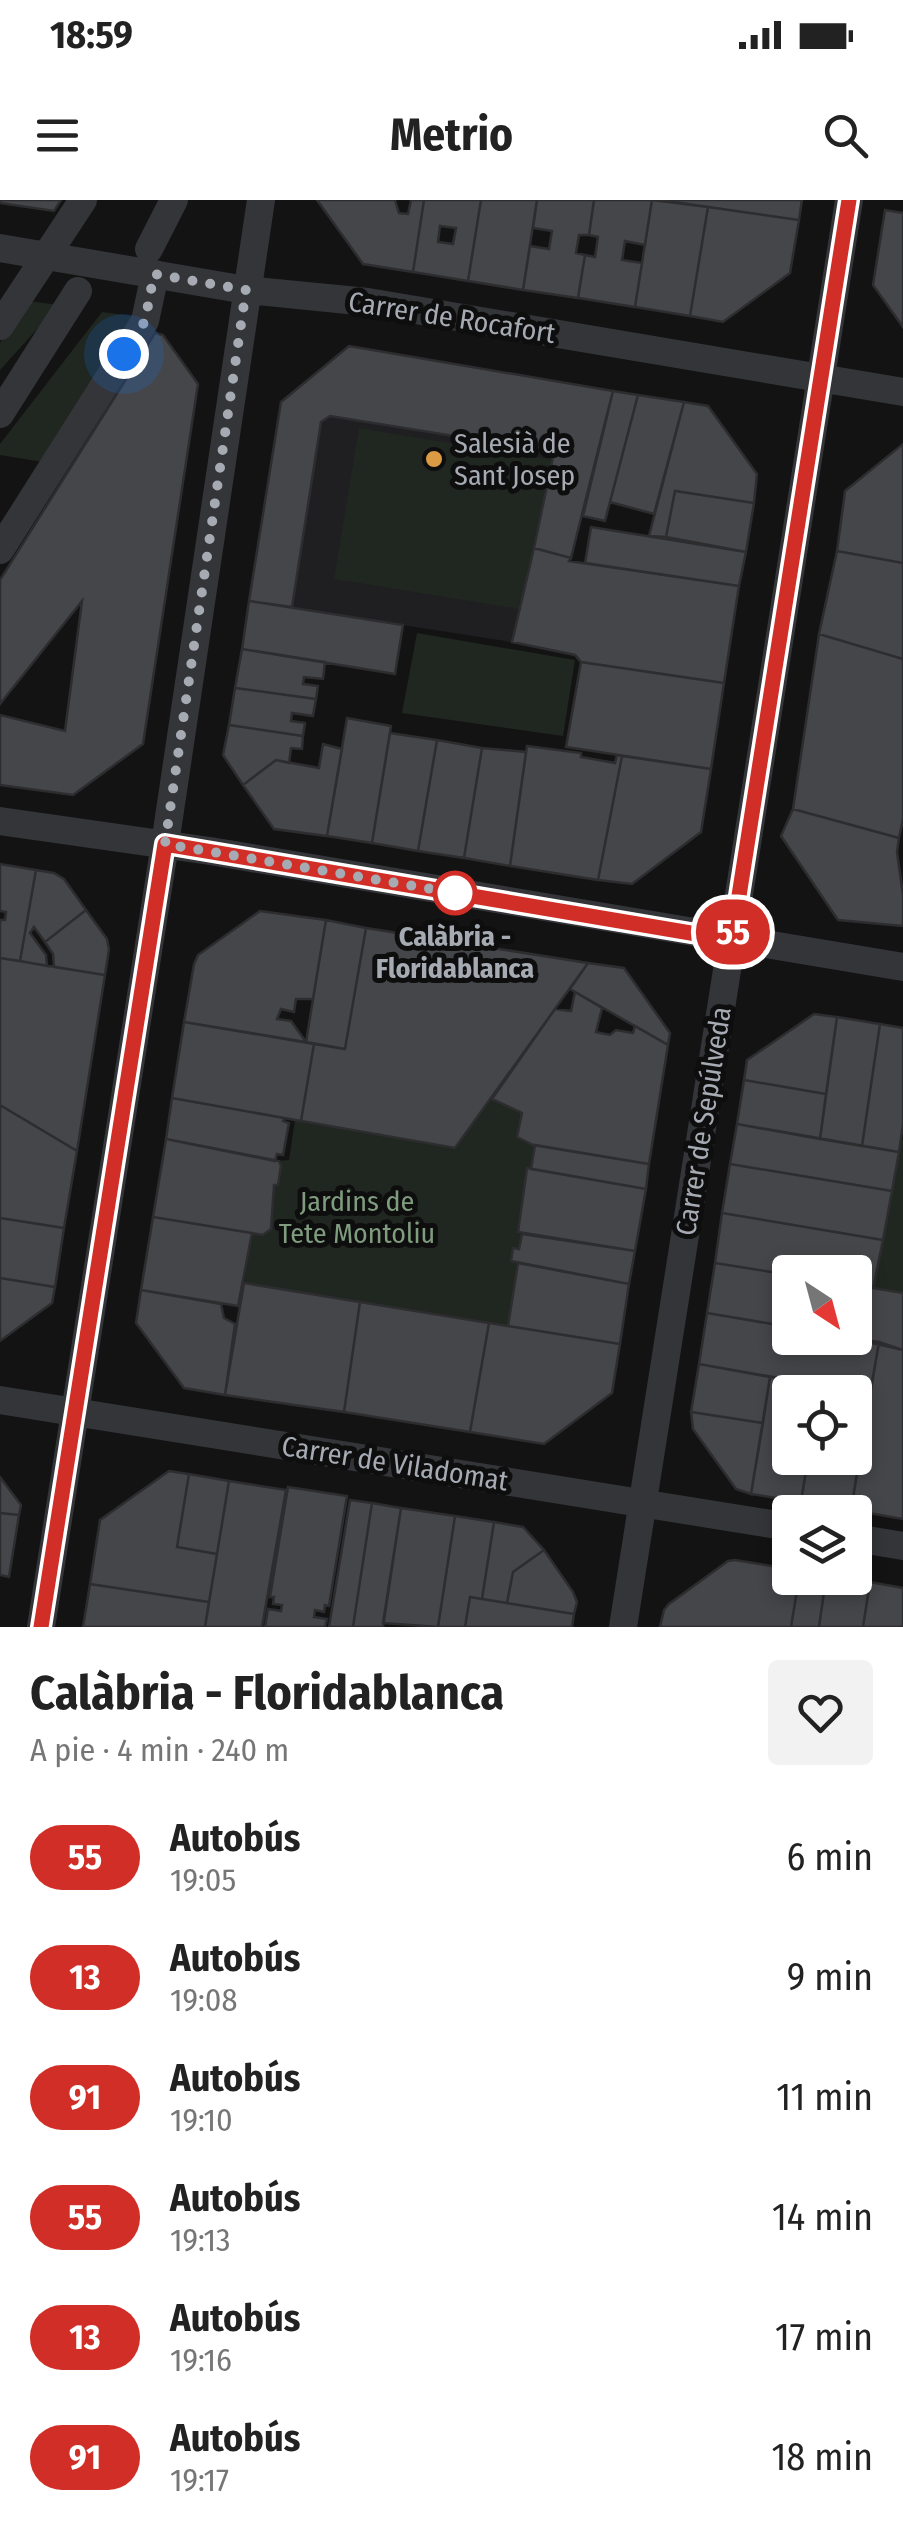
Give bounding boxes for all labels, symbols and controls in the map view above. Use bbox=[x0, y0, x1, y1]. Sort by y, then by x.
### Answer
text: 18:59 bbox=[50, 12, 133, 58]
icon: menu bbox=[30, 108, 85, 163]
text: Metrio bbox=[390, 108, 513, 162]
icon: search bbox=[818, 108, 873, 163]
street label: Carrer de Rocafort bbox=[346, 285, 559, 350]
your location bbox=[99, 329, 149, 379]
place label: Salesià de Sant Josep bbox=[454, 427, 575, 492]
marker: Salesià de Sant Josep bbox=[423, 448, 445, 470]
marker: Calàbria - Floridablanca bbox=[434, 872, 476, 914]
line badge: 55 bbox=[688, 900, 778, 964]
text: 55 bbox=[716, 911, 750, 953]
place label: Calàbria - Floridablanca bbox=[376, 920, 534, 985]
street label: Carrer de Sepúlveda bbox=[669, 1004, 738, 1238]
park label: Jardins de Tete Montoliu bbox=[279, 1185, 435, 1250]
north arrow bbox=[772, 1255, 872, 1355]
map controls bbox=[772, 1255, 872, 1595]
button: locate bbox=[772, 1375, 872, 1475]
street label: Carrer de Viladomat bbox=[280, 1429, 511, 1498]
button: layers bbox=[772, 1495, 872, 1595]
button: heart bbox=[768, 1660, 873, 1765]
text: Calàbria - Floridablanca bbox=[30, 1664, 504, 1722]
text: A pie · 4 min · 240 m bbox=[30, 1731, 289, 1769]
text: Autobús bbox=[170, 1815, 300, 1861]
text: 6 min bbox=[786, 1834, 873, 1880]
text: 55 bbox=[68, 1836, 102, 1878]
text: 19:05 bbox=[170, 1861, 236, 1899]
text: Autobús bbox=[170, 1935, 300, 1981]
text: 9 min bbox=[787, 1954, 873, 2000]
text: 13 bbox=[69, 1956, 101, 1998]
text: 19:08 bbox=[170, 1981, 238, 2019]
text: Autobús bbox=[170, 2055, 300, 2101]
text: 11 min bbox=[776, 2074, 873, 2120]
text: 91 bbox=[69, 2076, 101, 2118]
text: 19:10 bbox=[170, 2101, 233, 2139]
text: Autobús bbox=[170, 2175, 300, 2221]
text: 14 min bbox=[772, 2194, 873, 2240]
text: 55 bbox=[68, 2196, 102, 2238]
text: 19:13 bbox=[170, 2221, 230, 2259]
text: Autobús bbox=[170, 2295, 300, 2341]
text: 17 min bbox=[775, 2314, 873, 2360]
text: 13 bbox=[69, 2316, 101, 2358]
text: 19:16 bbox=[170, 2341, 232, 2379]
text: Autobús bbox=[170, 2415, 300, 2461]
text: 18 min bbox=[771, 2434, 873, 2480]
text: 91 bbox=[69, 2436, 101, 2478]
text: 19:17 bbox=[170, 2461, 229, 2499]

